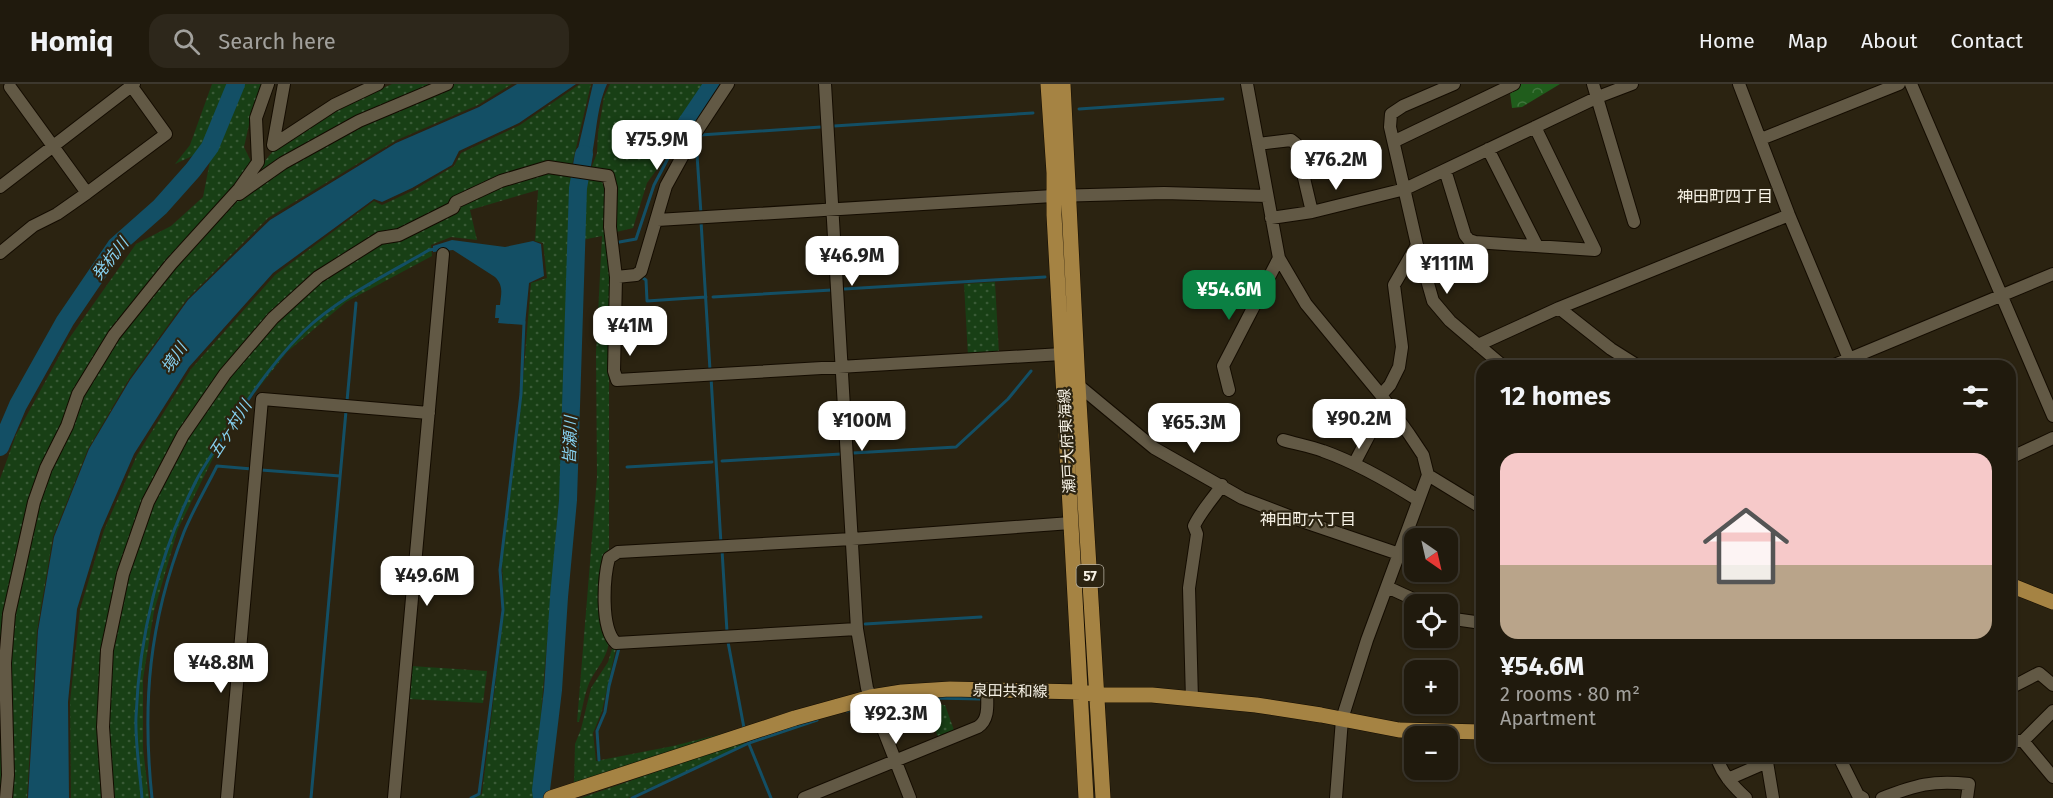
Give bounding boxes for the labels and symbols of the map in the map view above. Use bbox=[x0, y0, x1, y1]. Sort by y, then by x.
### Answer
pin: ¥75.9M bbox=[608, 120, 706, 171]
pin: ¥76.2M bbox=[1287, 140, 1385, 191]
district label: 神田町四丁目 bbox=[1677, 187, 1773, 206]
water label: 発杭川 bbox=[88, 233, 133, 284]
pin: ¥46.9M bbox=[803, 236, 901, 287]
pin: ¥111M bbox=[1405, 244, 1489, 295]
pin: ¥54.6M bbox=[1180, 270, 1278, 321]
pin: ¥41M bbox=[594, 306, 666, 357]
water label: 境川 bbox=[157, 338, 192, 377]
street label: 瀬戸大府東海線 bbox=[1055, 388, 1079, 494]
water label: 五ヶ村川 bbox=[205, 395, 256, 461]
pin: ¥90.2M bbox=[1310, 399, 1408, 450]
pin: ¥100M bbox=[820, 401, 904, 452]
pin: ¥65.3M bbox=[1145, 403, 1243, 454]
water label: 皆瀬川 bbox=[560, 414, 580, 464]
district label: 神田町六丁目 bbox=[1260, 510, 1356, 529]
north arrow bbox=[1404, 528, 1458, 582]
pin: ¥49.6M bbox=[378, 556, 476, 607]
road number: 57 bbox=[1076, 565, 1104, 587]
pin: ¥48.8M bbox=[172, 643, 270, 694]
street label: 泉田共和線 bbox=[972, 681, 1048, 701]
pin: ¥92.3M bbox=[847, 694, 945, 745]

